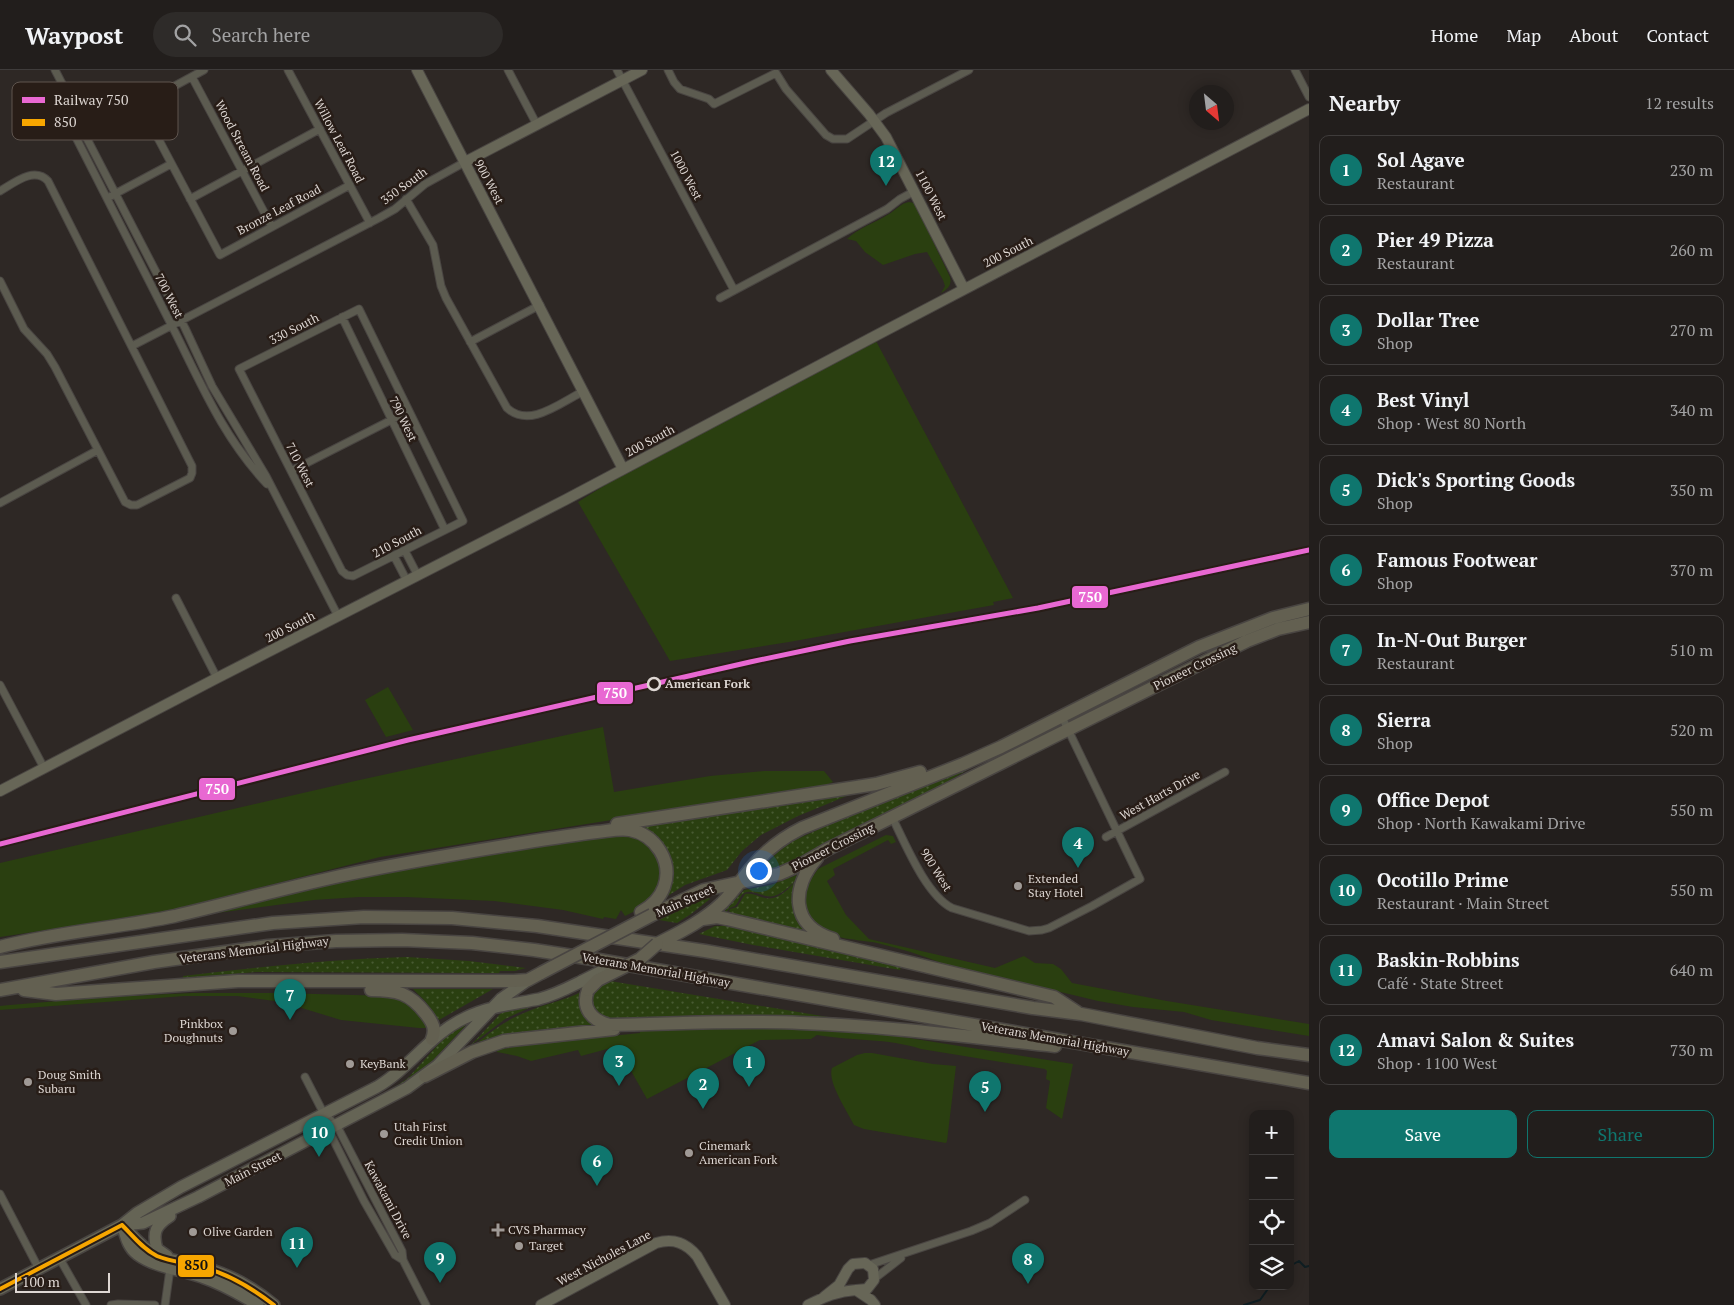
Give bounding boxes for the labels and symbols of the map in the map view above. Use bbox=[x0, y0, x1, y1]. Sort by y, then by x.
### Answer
legend bbox=[12, 82, 178, 140]
north arrow bbox=[1189, 85, 1234, 130]
text: Railway 750 bbox=[54, 90, 129, 109]
street label: Willow Leaf Road bbox=[311, 96, 368, 185]
street label: Wood Stream Road bbox=[212, 98, 273, 194]
text: 850 bbox=[54, 112, 76, 131]
pin: 12 bbox=[870, 145, 902, 186]
street label: 1000 West bbox=[667, 147, 706, 203]
street label: 900 West bbox=[472, 157, 508, 207]
street label: 350 South bbox=[378, 164, 430, 207]
street label: 1100 West bbox=[912, 167, 951, 223]
street label: Bronze Leaf Road bbox=[234, 181, 324, 238]
street label: 200 South bbox=[981, 233, 1035, 270]
street label: 700 West bbox=[152, 271, 187, 321]
street label: 330 South bbox=[267, 310, 321, 347]
street label: 790 West bbox=[386, 394, 421, 444]
street label: 200 South bbox=[623, 421, 677, 460]
street label: 710 West bbox=[283, 440, 318, 490]
street label: 210 South bbox=[370, 522, 424, 561]
line badge: 750 bbox=[1071, 585, 1109, 609]
text: 750 bbox=[1078, 587, 1102, 606]
street label: 200 South bbox=[263, 608, 317, 645]
street label: Pioneer Crossing bbox=[1151, 640, 1239, 693]
place label: American Fork bbox=[665, 676, 750, 691]
marker: American Fork bbox=[647, 677, 661, 691]
line badge: 750 bbox=[596, 681, 634, 705]
text: 750 bbox=[603, 683, 627, 702]
street label: West Harts Drive bbox=[1117, 766, 1203, 823]
line badge: 750 bbox=[198, 777, 236, 801]
text: 750 bbox=[205, 779, 229, 798]
street label: Pioneer Crossing bbox=[789, 819, 877, 874]
pin: 4 bbox=[1062, 827, 1094, 868]
street label: 900 West bbox=[917, 845, 956, 895]
your location bbox=[746, 858, 772, 884]
place label: Extended Stay Hotel bbox=[1028, 871, 1084, 900]
marker: Extended Stay Hotel bbox=[1012, 880, 1024, 892]
street label: Main Street bbox=[653, 881, 717, 920]
street label: Veterans Memorial Highway bbox=[178, 933, 330, 966]
street label: Veterans Memorial Highway bbox=[581, 949, 732, 990]
pin: 7 bbox=[274, 979, 306, 1020]
place label: Pinkbox Doughnuts bbox=[164, 1016, 224, 1045]
street label: Veterans Memorial Highway bbox=[980, 1018, 1131, 1059]
marker: Pinkbox Doughnuts bbox=[227, 1025, 239, 1037]
pin: 3 bbox=[603, 1045, 635, 1086]
pin: 1 bbox=[733, 1046, 765, 1087]
place label: KeyBank bbox=[360, 1056, 407, 1071]
marker: KeyBank bbox=[344, 1058, 356, 1070]
place label: Doug Smith Subaru bbox=[38, 1067, 101, 1096]
pin: 2 bbox=[687, 1068, 719, 1109]
pin: 5 bbox=[969, 1071, 1001, 1112]
marker: Doug Smith Subaru bbox=[22, 1076, 34, 1088]
pin: 10 bbox=[303, 1116, 335, 1157]
place label: Utah First Credit Union bbox=[394, 1119, 463, 1148]
marker: Utah First Credit Union bbox=[378, 1128, 390, 1140]
place label: Cinemark American Fork bbox=[699, 1138, 778, 1167]
pin: 6 bbox=[581, 1145, 613, 1186]
marker: Cinemark American Fork bbox=[683, 1147, 695, 1159]
street label: Main Street bbox=[222, 1148, 284, 1189]
street label: Kawakami Drive bbox=[362, 1158, 415, 1241]
place label: CVS Pharmacy bbox=[508, 1222, 587, 1237]
place label: Olive Garden bbox=[203, 1224, 273, 1239]
marker: CVS Pharmacy bbox=[492, 1224, 504, 1236]
marker: Olive Garden bbox=[187, 1226, 199, 1238]
street label: West Nicholes Lane bbox=[554, 1226, 653, 1289]
pin: 11 bbox=[281, 1227, 313, 1268]
place label: Target bbox=[529, 1238, 564, 1253]
marker: Target bbox=[513, 1240, 525, 1252]
pin: 9 bbox=[424, 1242, 456, 1283]
pin: 8 bbox=[1012, 1243, 1044, 1284]
line badge: 850 bbox=[177, 1254, 215, 1278]
text: 850 bbox=[184, 1255, 208, 1274]
scale bar bbox=[15, 1270, 110, 1293]

